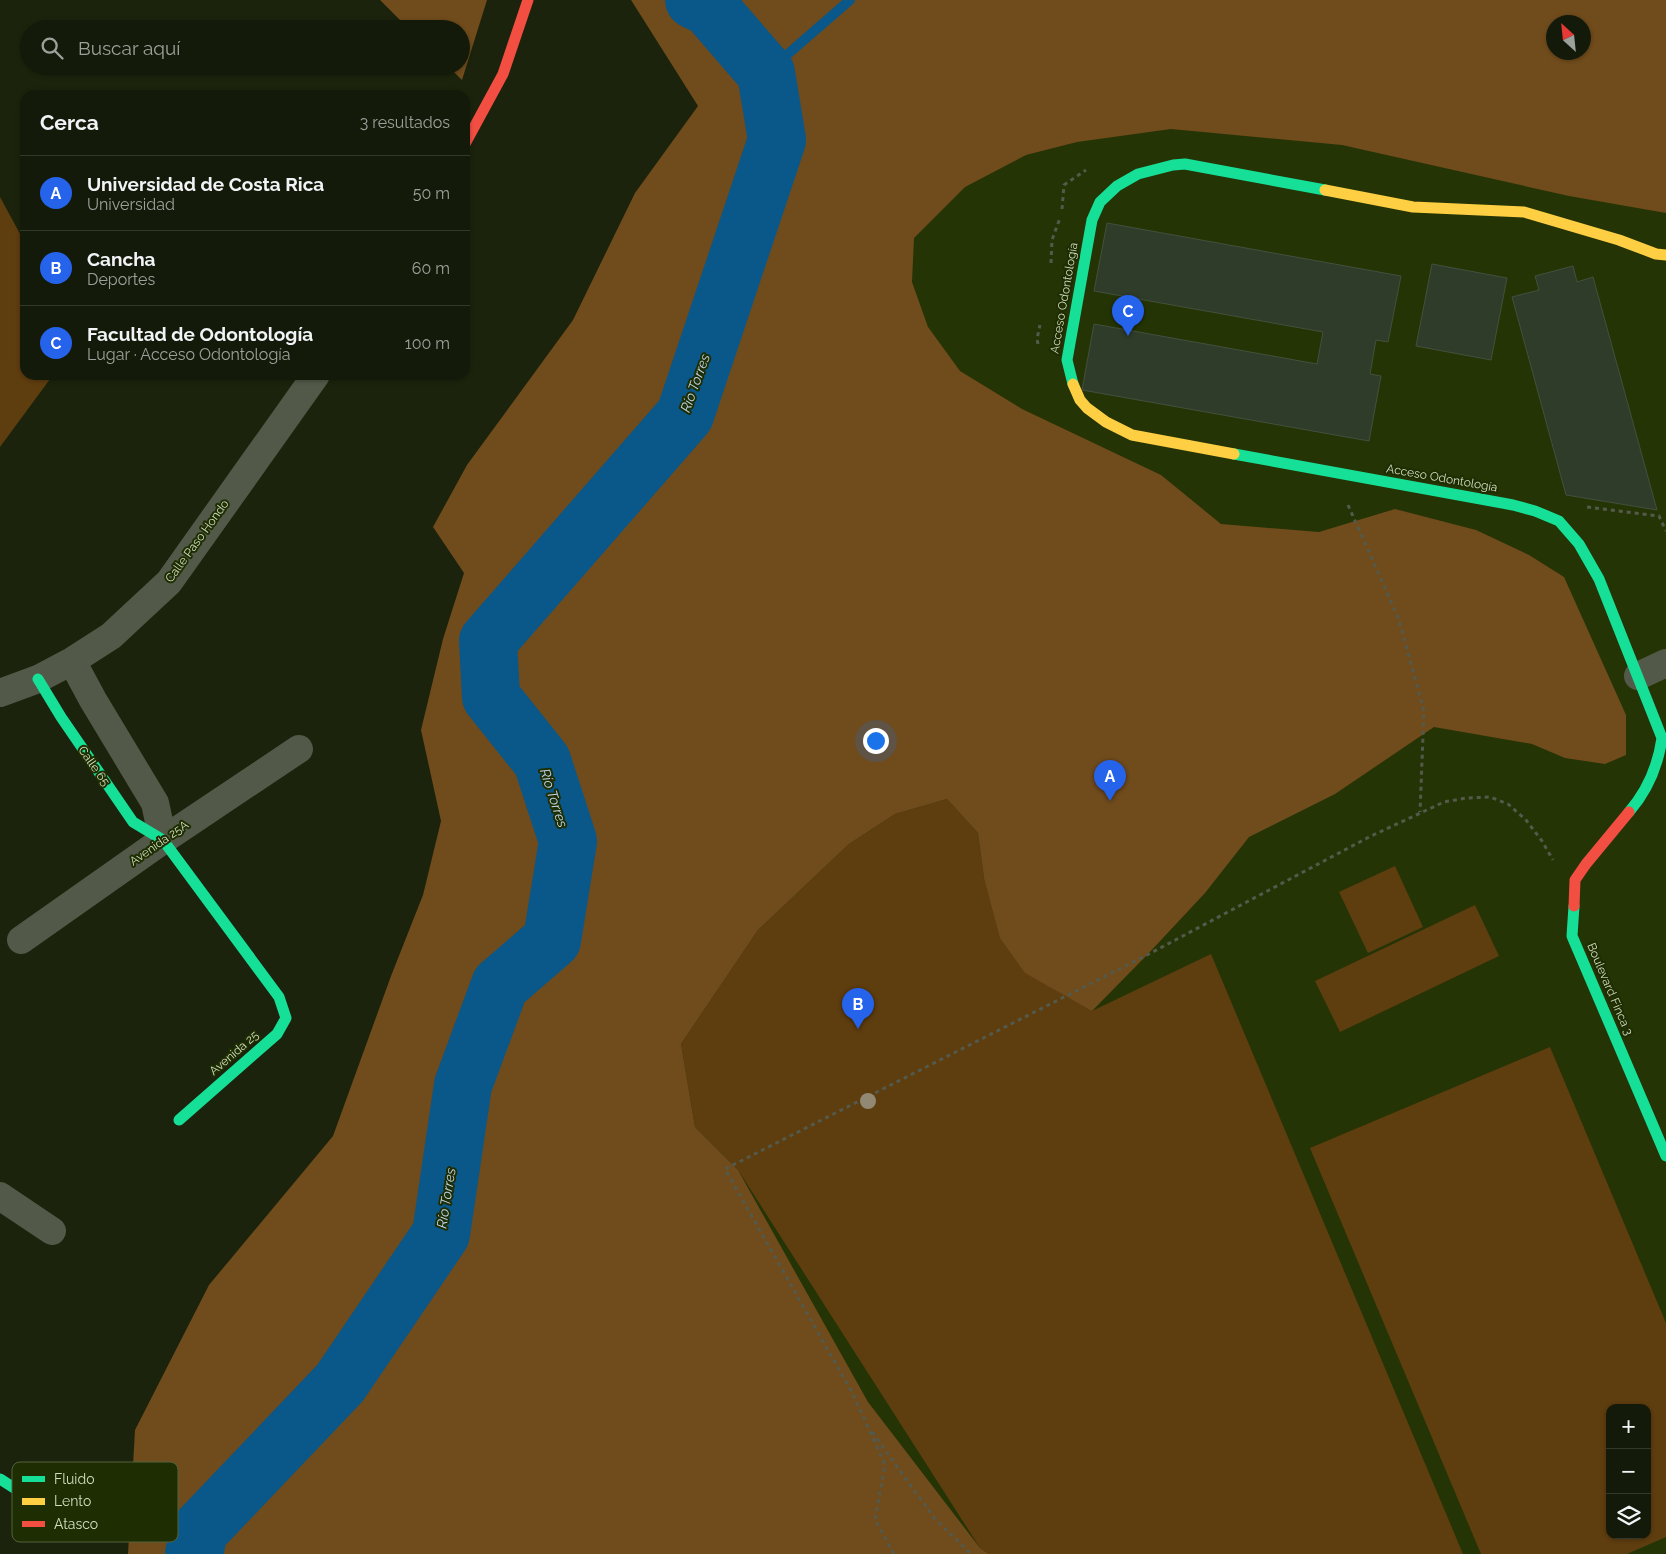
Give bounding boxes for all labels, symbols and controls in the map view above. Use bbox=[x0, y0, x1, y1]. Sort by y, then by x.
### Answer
north arrow bbox=[1546, 15, 1591, 60]
search box bbox=[20, 20, 470, 75]
icon: search bbox=[38, 34, 66, 62]
text: Buscar aquí bbox=[78, 37, 180, 59]
text: Cerca bbox=[40, 110, 99, 135]
text: 3 resultados bbox=[360, 113, 450, 132]
text: Universidad de Costa Rica bbox=[87, 173, 324, 195]
text: A bbox=[51, 184, 61, 203]
text: 50 m bbox=[413, 184, 450, 203]
text: Universidad bbox=[87, 195, 175, 214]
street label: Acceso Odontología bbox=[1047, 241, 1081, 355]
text: Cancha bbox=[87, 248, 156, 270]
text: B bbox=[51, 259, 61, 278]
text: 60 m bbox=[412, 259, 450, 278]
text: Deportes bbox=[87, 270, 155, 289]
pin: C bbox=[1112, 295, 1144, 336]
text: Facultad de Odontología bbox=[87, 323, 313, 345]
text: C bbox=[51, 334, 61, 353]
text: 100 m bbox=[405, 334, 450, 353]
text: Lugar · Acceso Odontología bbox=[87, 345, 291, 364]
water label: Río Torres bbox=[677, 351, 713, 414]
street label: Acceso Odontología bbox=[1385, 461, 1499, 495]
street label: Calle Paso Hondo bbox=[162, 497, 232, 585]
your location bbox=[863, 728, 889, 754]
street label: Calle 65 bbox=[75, 743, 113, 789]
pin: A bbox=[1094, 760, 1126, 801]
water label: Río Torres bbox=[537, 767, 571, 830]
street label: Avenida 25A bbox=[127, 818, 191, 868]
street label: Boulevard Finca 3 bbox=[1584, 941, 1636, 1037]
pin: B bbox=[842, 988, 874, 1029]
street label: Avenida 25 bbox=[207, 1028, 262, 1078]
water label: Río Torres bbox=[433, 1166, 459, 1229]
map controls bbox=[1606, 1404, 1651, 1539]
button: + bbox=[1606, 1404, 1651, 1449]
button: − bbox=[1606, 1449, 1651, 1494]
legend bbox=[12, 1462, 178, 1542]
text: Fluido bbox=[54, 1471, 94, 1487]
text: Lento bbox=[54, 1493, 91, 1509]
button: layers bbox=[1606, 1494, 1651, 1539]
text: Atasco bbox=[54, 1516, 98, 1532]

